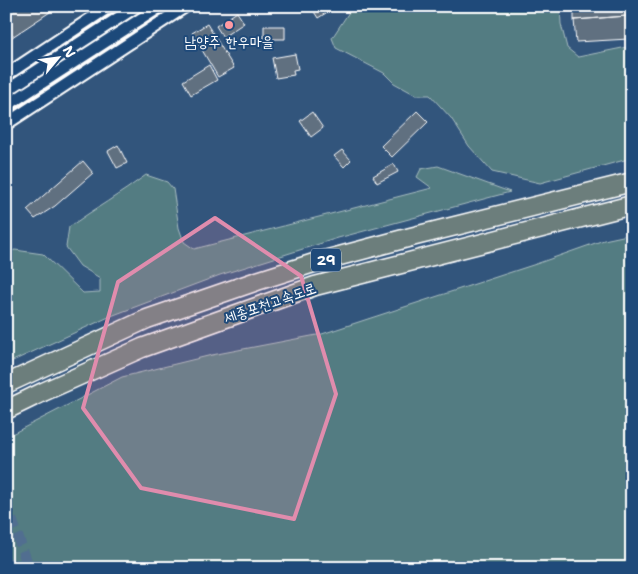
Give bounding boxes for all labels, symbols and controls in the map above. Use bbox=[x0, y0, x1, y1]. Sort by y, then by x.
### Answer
marker: 남양주 한우마을 bbox=[223, 19, 235, 31]
north arrow bbox=[32, 32, 82, 82]
place label: 남양주 한우마을 bbox=[184, 32, 274, 52]
text: N bbox=[59, 42, 80, 61]
road number: 29 bbox=[311, 248, 341, 272]
street label: 세종포천고속도로 bbox=[221, 278, 319, 328]

